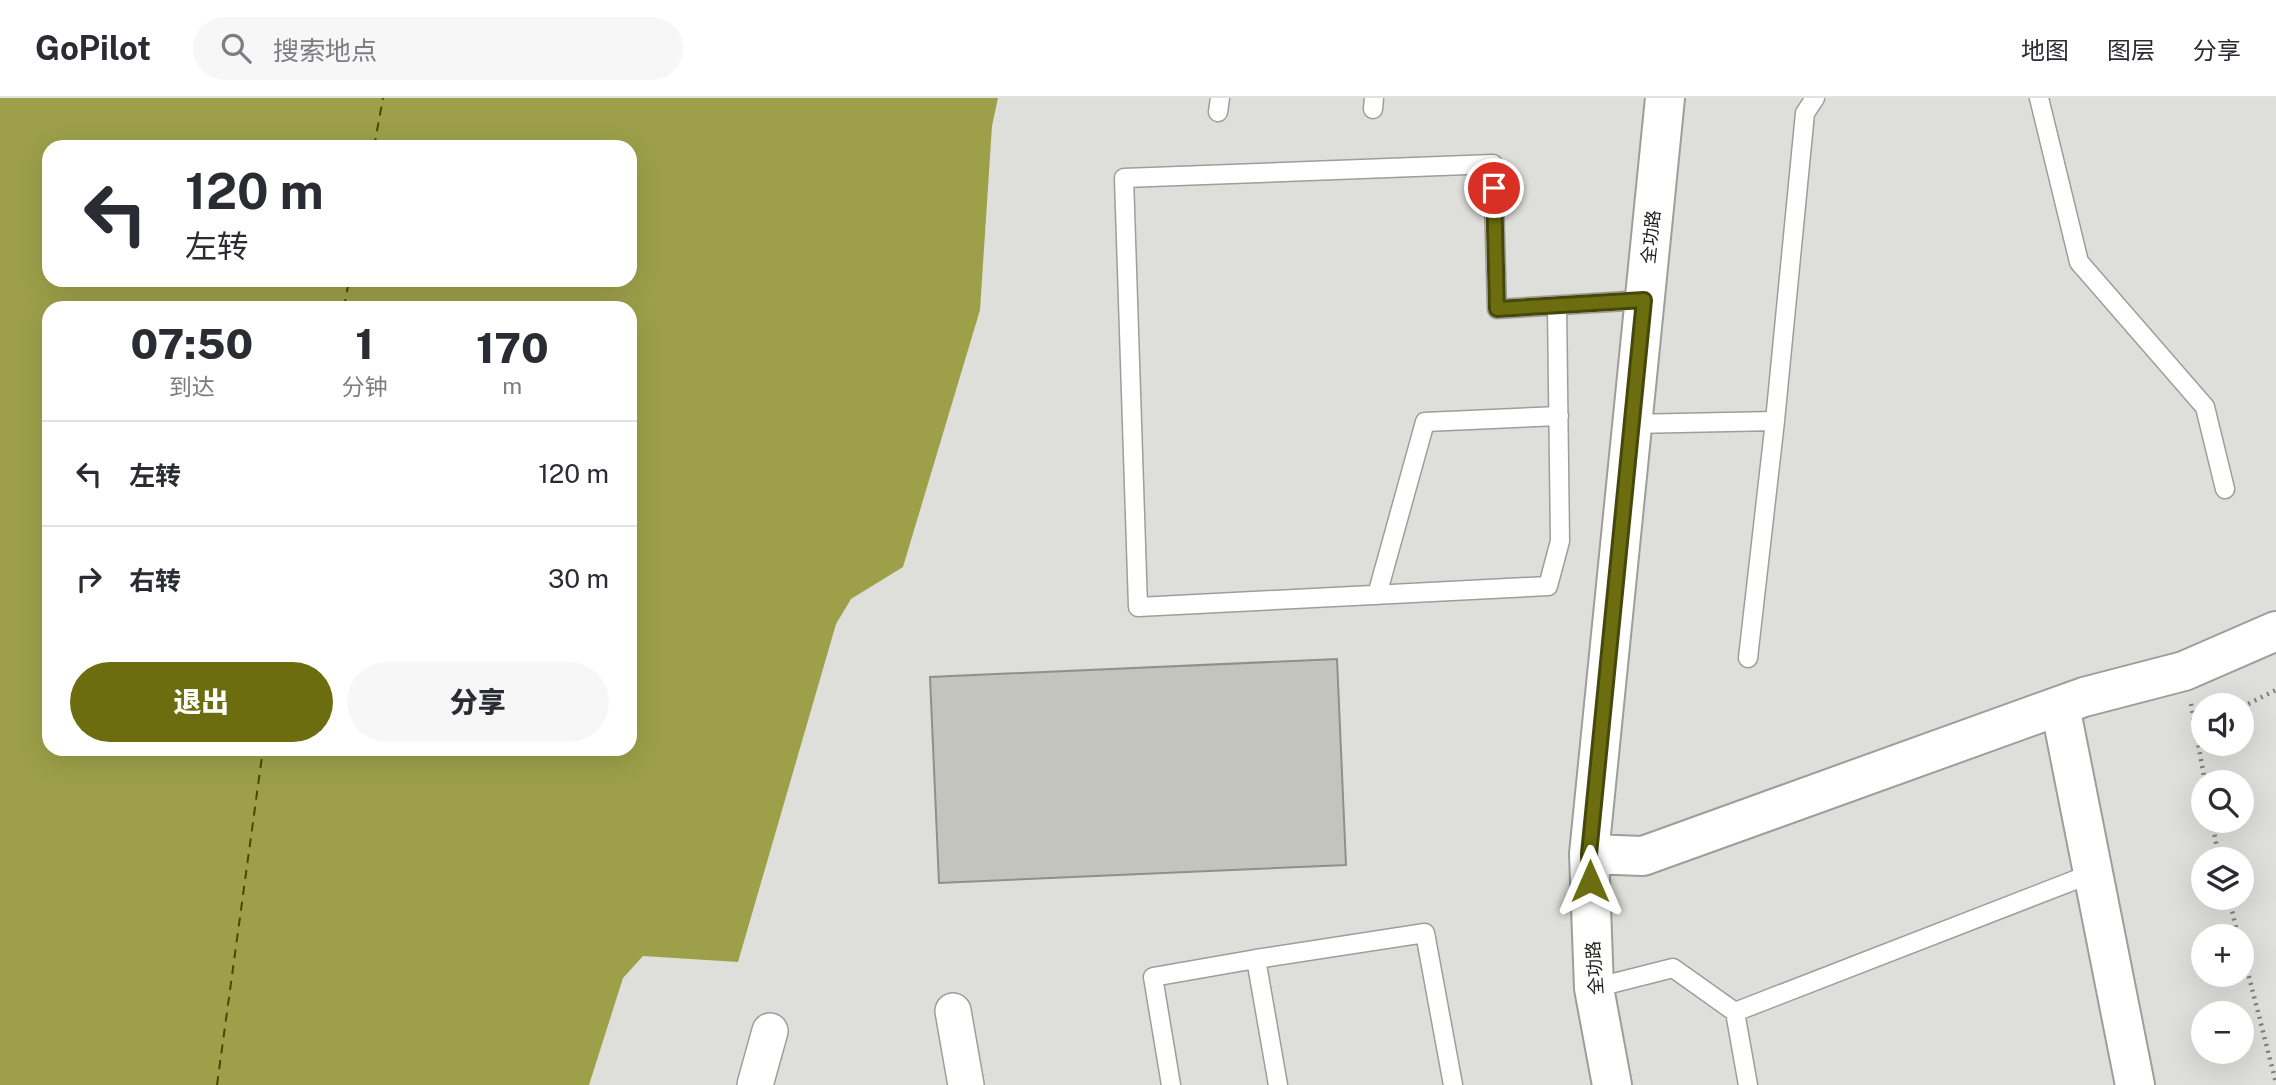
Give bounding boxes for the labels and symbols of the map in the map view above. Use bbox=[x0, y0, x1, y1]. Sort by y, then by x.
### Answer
pin bbox=[1464, 158, 1524, 218]
street label: 全功路 bbox=[1637, 209, 1664, 265]
position arrow bbox=[1553, 844, 1627, 918]
street label: 全功路 bbox=[1582, 940, 1607, 996]

